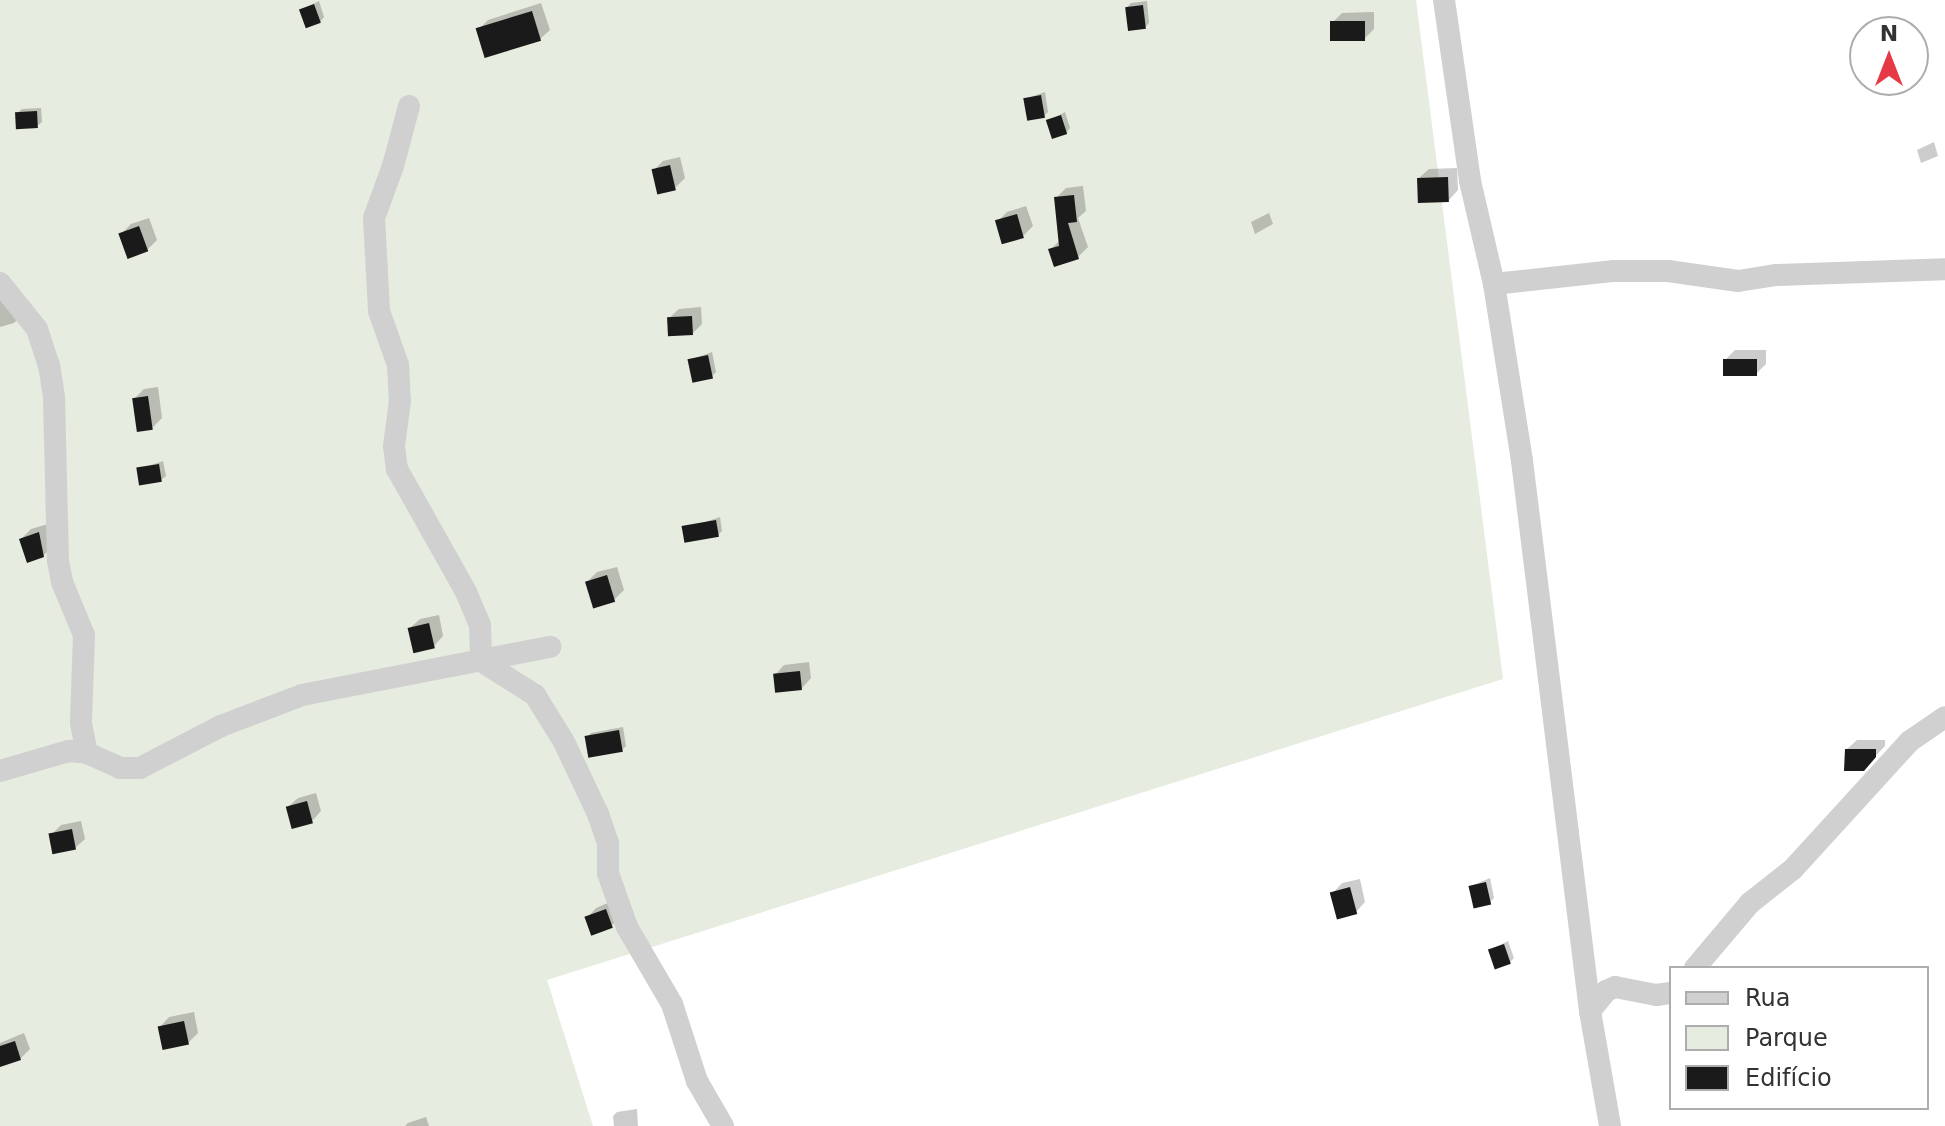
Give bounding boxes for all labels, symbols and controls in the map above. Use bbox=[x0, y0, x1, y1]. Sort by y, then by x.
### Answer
north arrow bbox=[1849, 16, 1929, 96]
text: N bbox=[1880, 21, 1898, 46]
legend bbox=[1669, 966, 1929, 1110]
text: Rua bbox=[1745, 984, 1791, 1012]
text: Parque bbox=[1745, 1024, 1828, 1052]
text: Edifício bbox=[1745, 1064, 1832, 1092]

